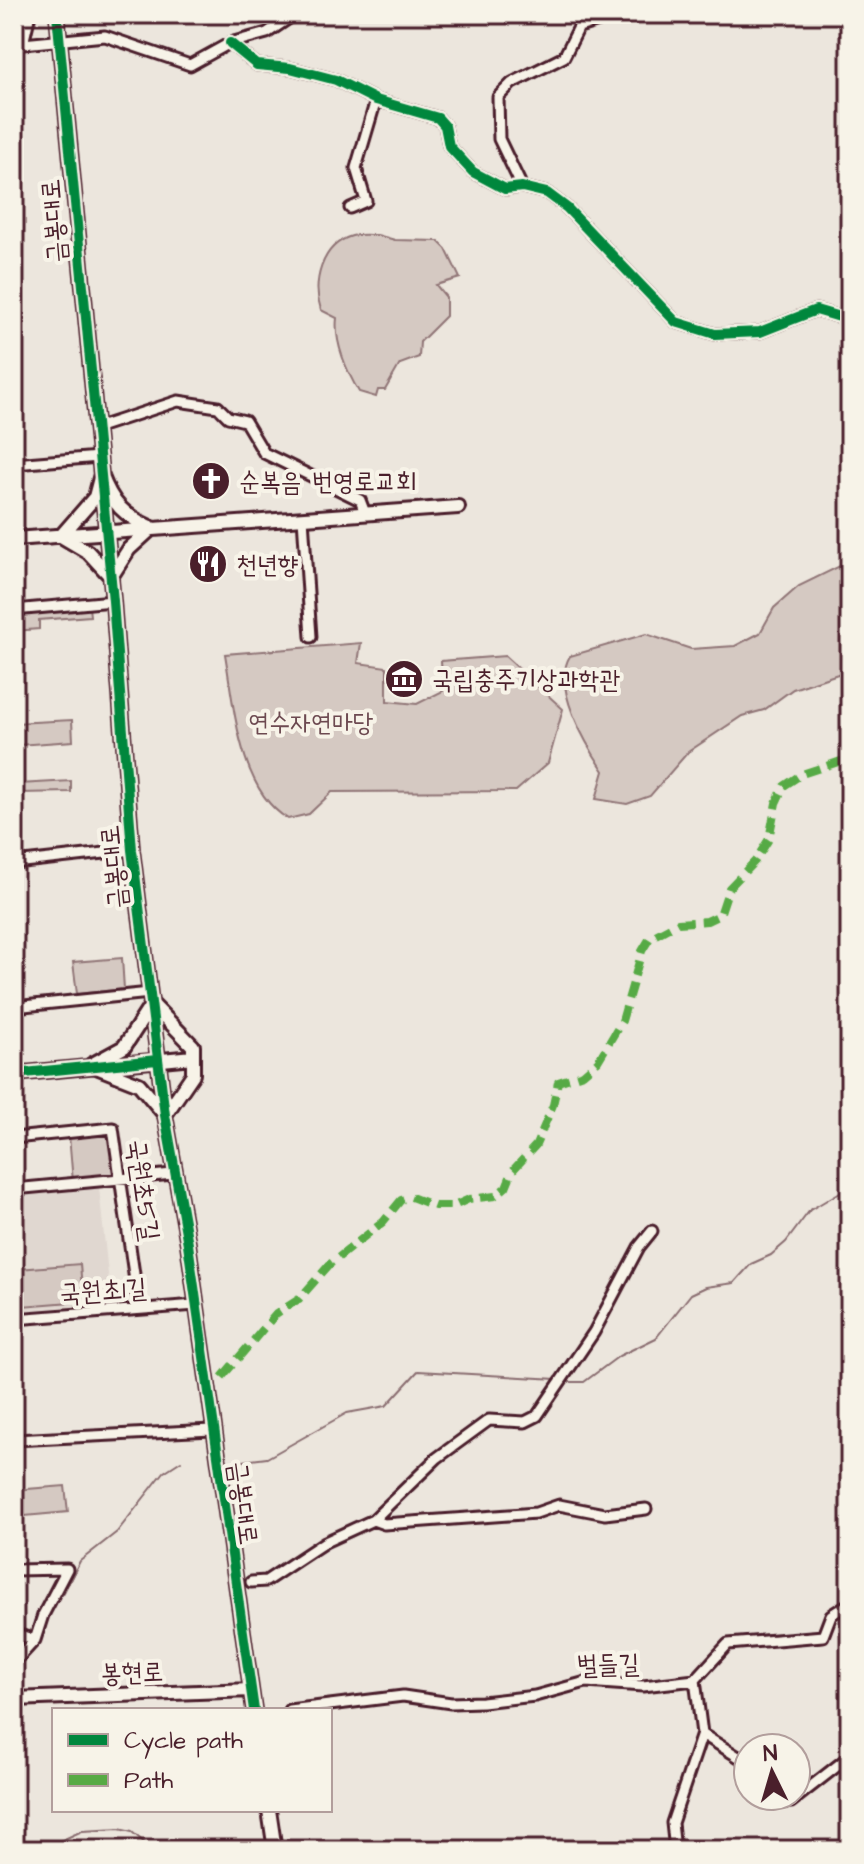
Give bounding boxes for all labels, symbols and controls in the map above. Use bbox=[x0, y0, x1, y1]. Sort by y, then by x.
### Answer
street label: 금봉대로 bbox=[32, 178, 76, 264]
church icon: 순복음 번영로교회 bbox=[190, 460, 232, 502]
place label: 순복음 번영로교회 bbox=[239, 464, 417, 500]
restaurant icon: 천년향 bbox=[187, 543, 229, 585]
place label: 천년향 bbox=[236, 547, 299, 583]
museum icon: 국립충주기상과학관 bbox=[383, 658, 425, 700]
place label: 국립충주기상과학관 bbox=[432, 662, 620, 698]
park label: 연수자연마당 bbox=[248, 705, 374, 741]
street label: 금봉대로 bbox=[92, 823, 136, 910]
street label: 국원초5길 bbox=[118, 1137, 168, 1243]
street label: 국원초1길 bbox=[58, 1270, 148, 1312]
street label: 금봉대로 bbox=[219, 1459, 267, 1547]
street label: 벌들길 bbox=[576, 1646, 640, 1684]
street label: 봉현로 bbox=[100, 1654, 164, 1692]
legend bbox=[52, 1708, 332, 1812]
text: Cycle path bbox=[124, 1724, 243, 1759]
north arrow bbox=[732, 1732, 812, 1812]
text: N bbox=[762, 1738, 779, 1770]
text: Path bbox=[124, 1764, 173, 1798]

